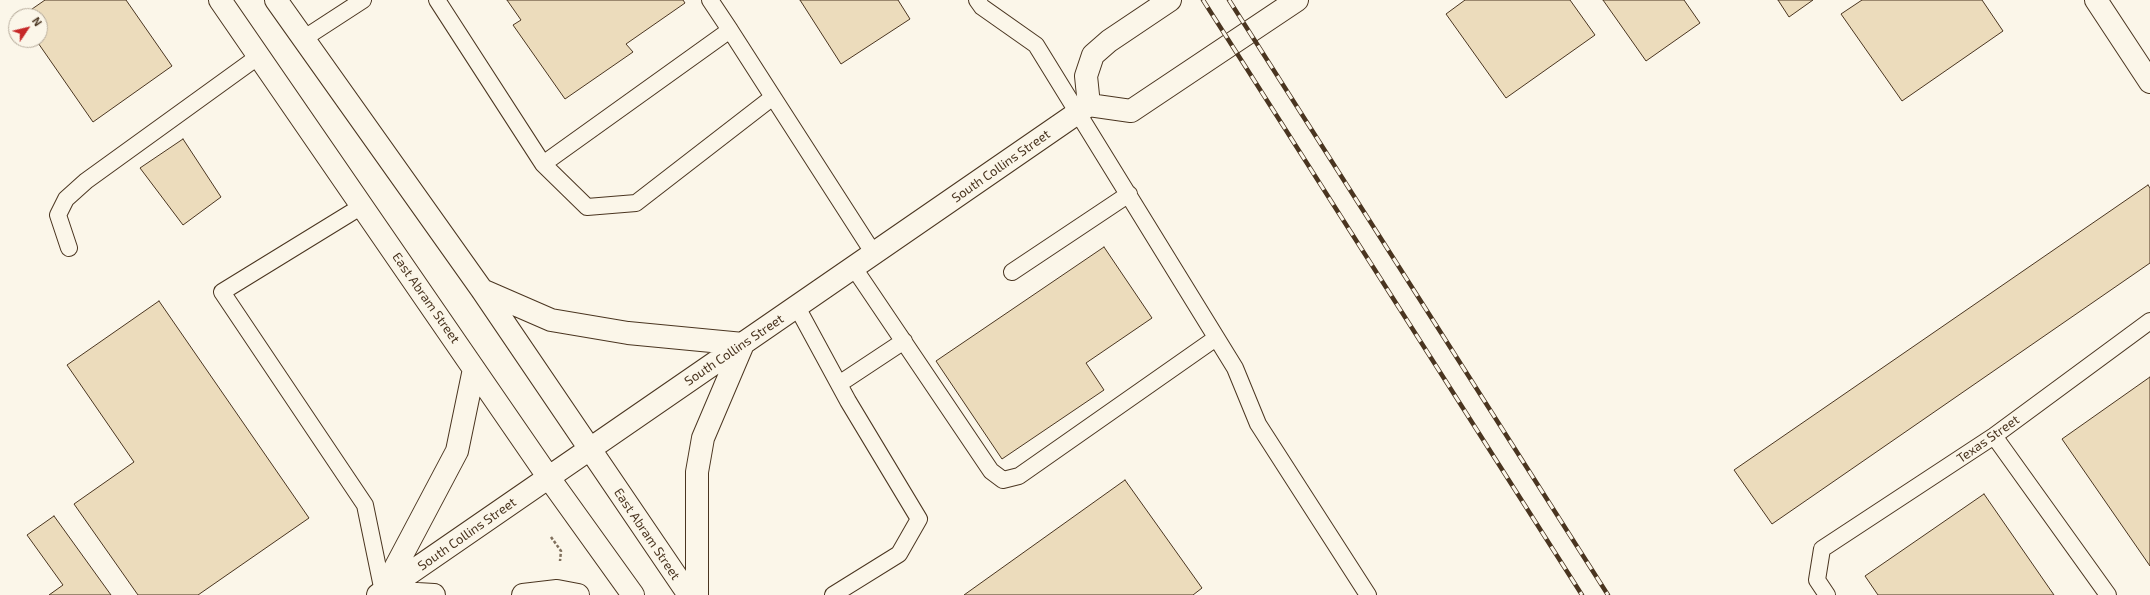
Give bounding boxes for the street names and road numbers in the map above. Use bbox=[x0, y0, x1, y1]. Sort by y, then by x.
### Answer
street label: South Collins Street bbox=[949, 126, 1053, 206]
street label: East Abram Street bbox=[389, 250, 463, 346]
street label: South Collins Street bbox=[681, 311, 787, 389]
street label: Texas Street bbox=[1954, 412, 2022, 466]
street label: East Abram Street bbox=[611, 485, 683, 583]
street label: South Collins Street bbox=[415, 494, 519, 574]

